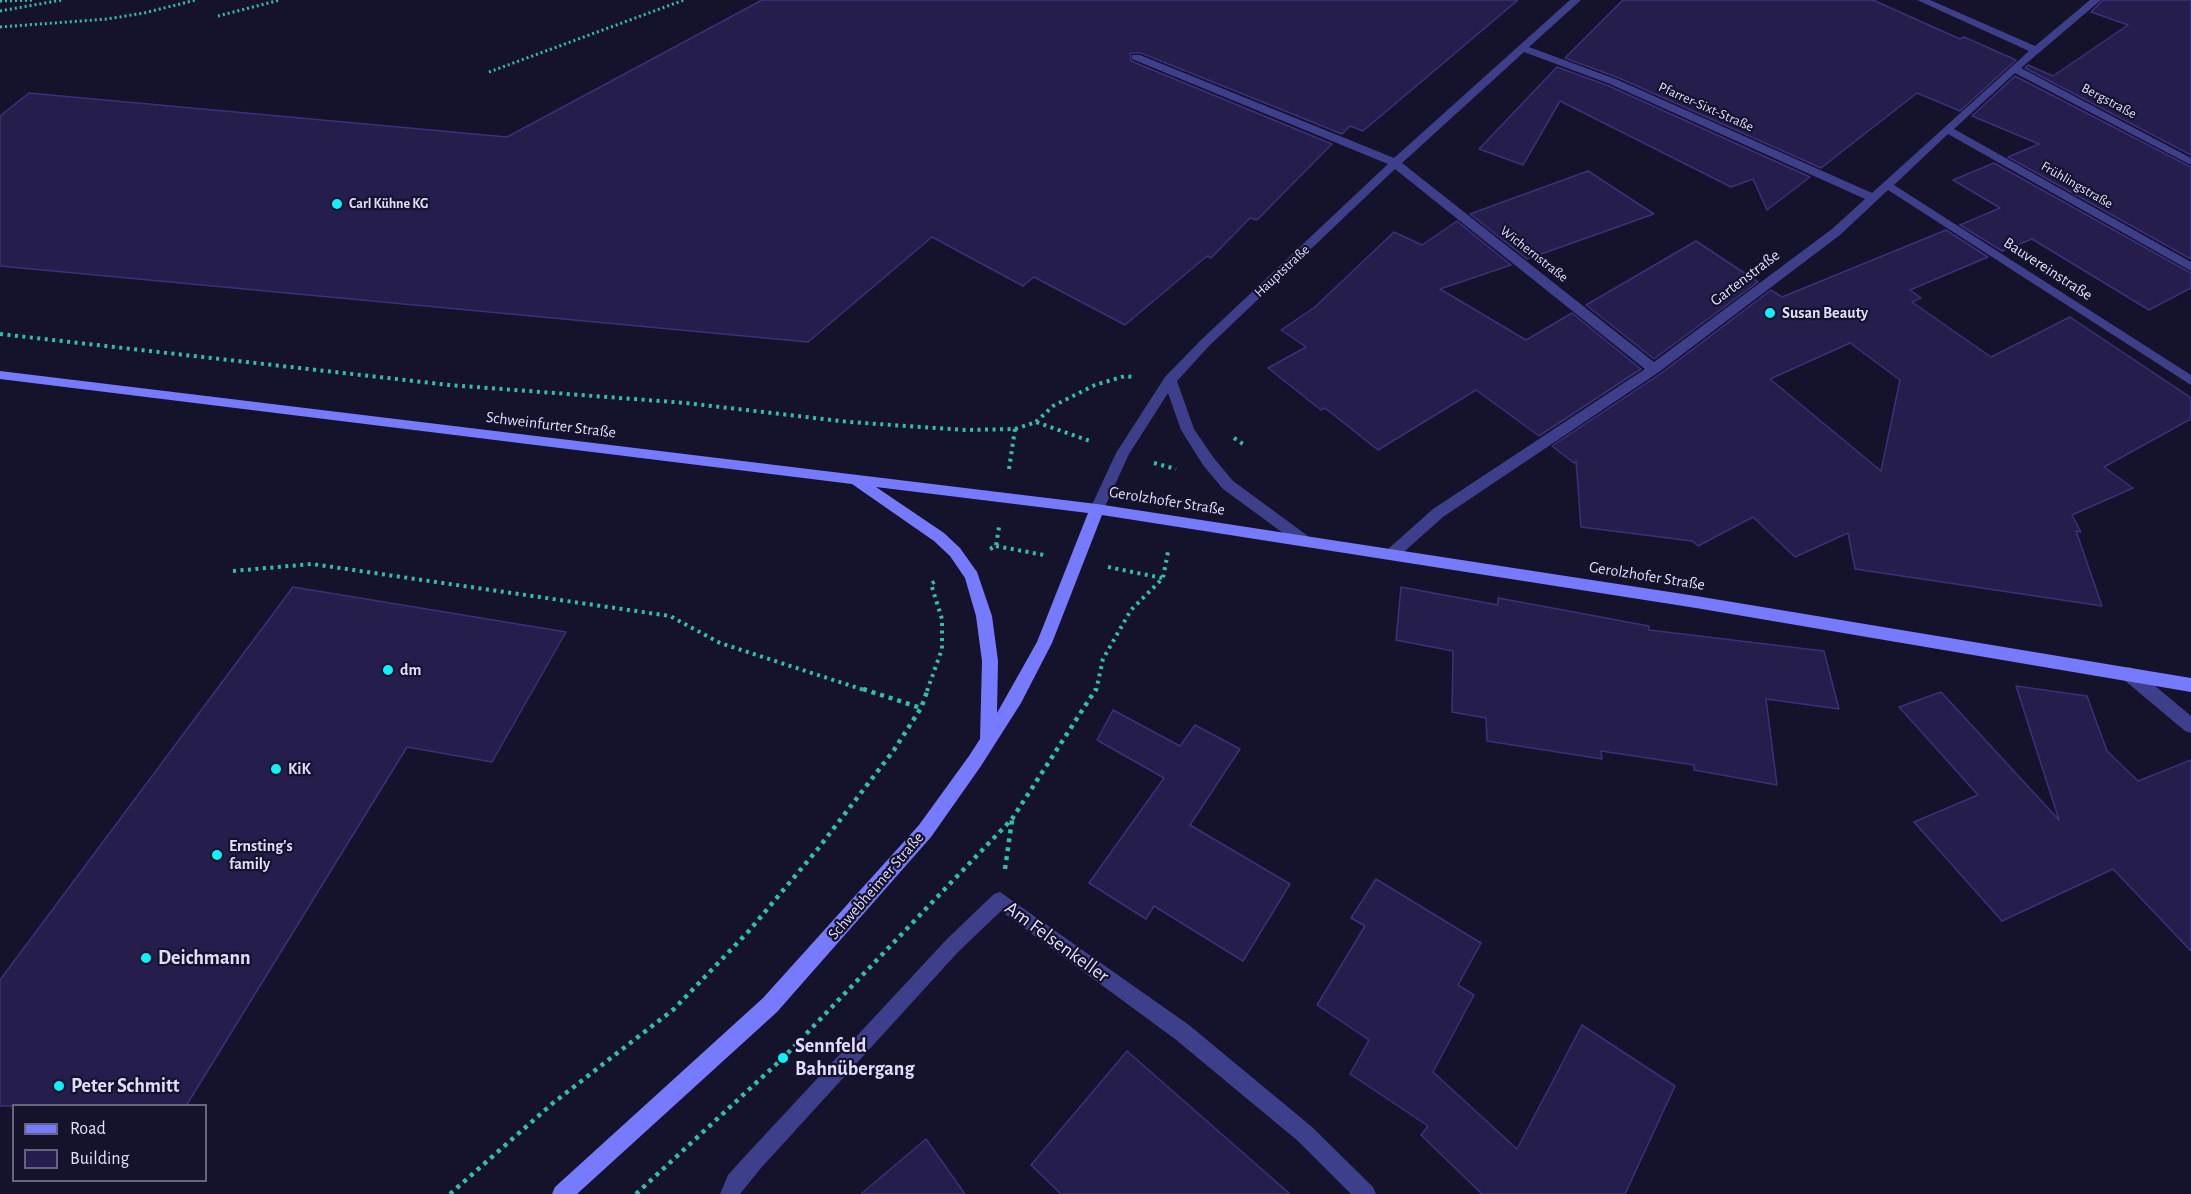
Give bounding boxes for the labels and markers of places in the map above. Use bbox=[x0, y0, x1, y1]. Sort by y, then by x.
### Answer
place label: Carl Kühne KG bbox=[349, 196, 428, 212]
marker: Carl Kühne KG bbox=[330, 197, 344, 211]
place label: Susan Beauty bbox=[1782, 303, 1868, 323]
marker: Susan Beauty bbox=[1763, 306, 1777, 320]
place label: dm bbox=[400, 660, 421, 680]
marker: dm bbox=[381, 663, 395, 677]
place label: KiK bbox=[288, 759, 311, 779]
marker: KiK bbox=[269, 762, 283, 776]
place label: Ernsting's family bbox=[229, 836, 293, 874]
marker: Ernsting's family bbox=[210, 848, 224, 862]
place label: Deichmann bbox=[158, 946, 251, 970]
marker: Deichmann bbox=[139, 951, 153, 965]
place label: Sennfeld Bahnübergang bbox=[795, 1034, 914, 1081]
marker: Sennfeld Bahnübergang bbox=[776, 1051, 790, 1065]
place label: Peter Schmitt bbox=[71, 1074, 180, 1098]
marker: Peter Schmitt bbox=[52, 1079, 66, 1093]

